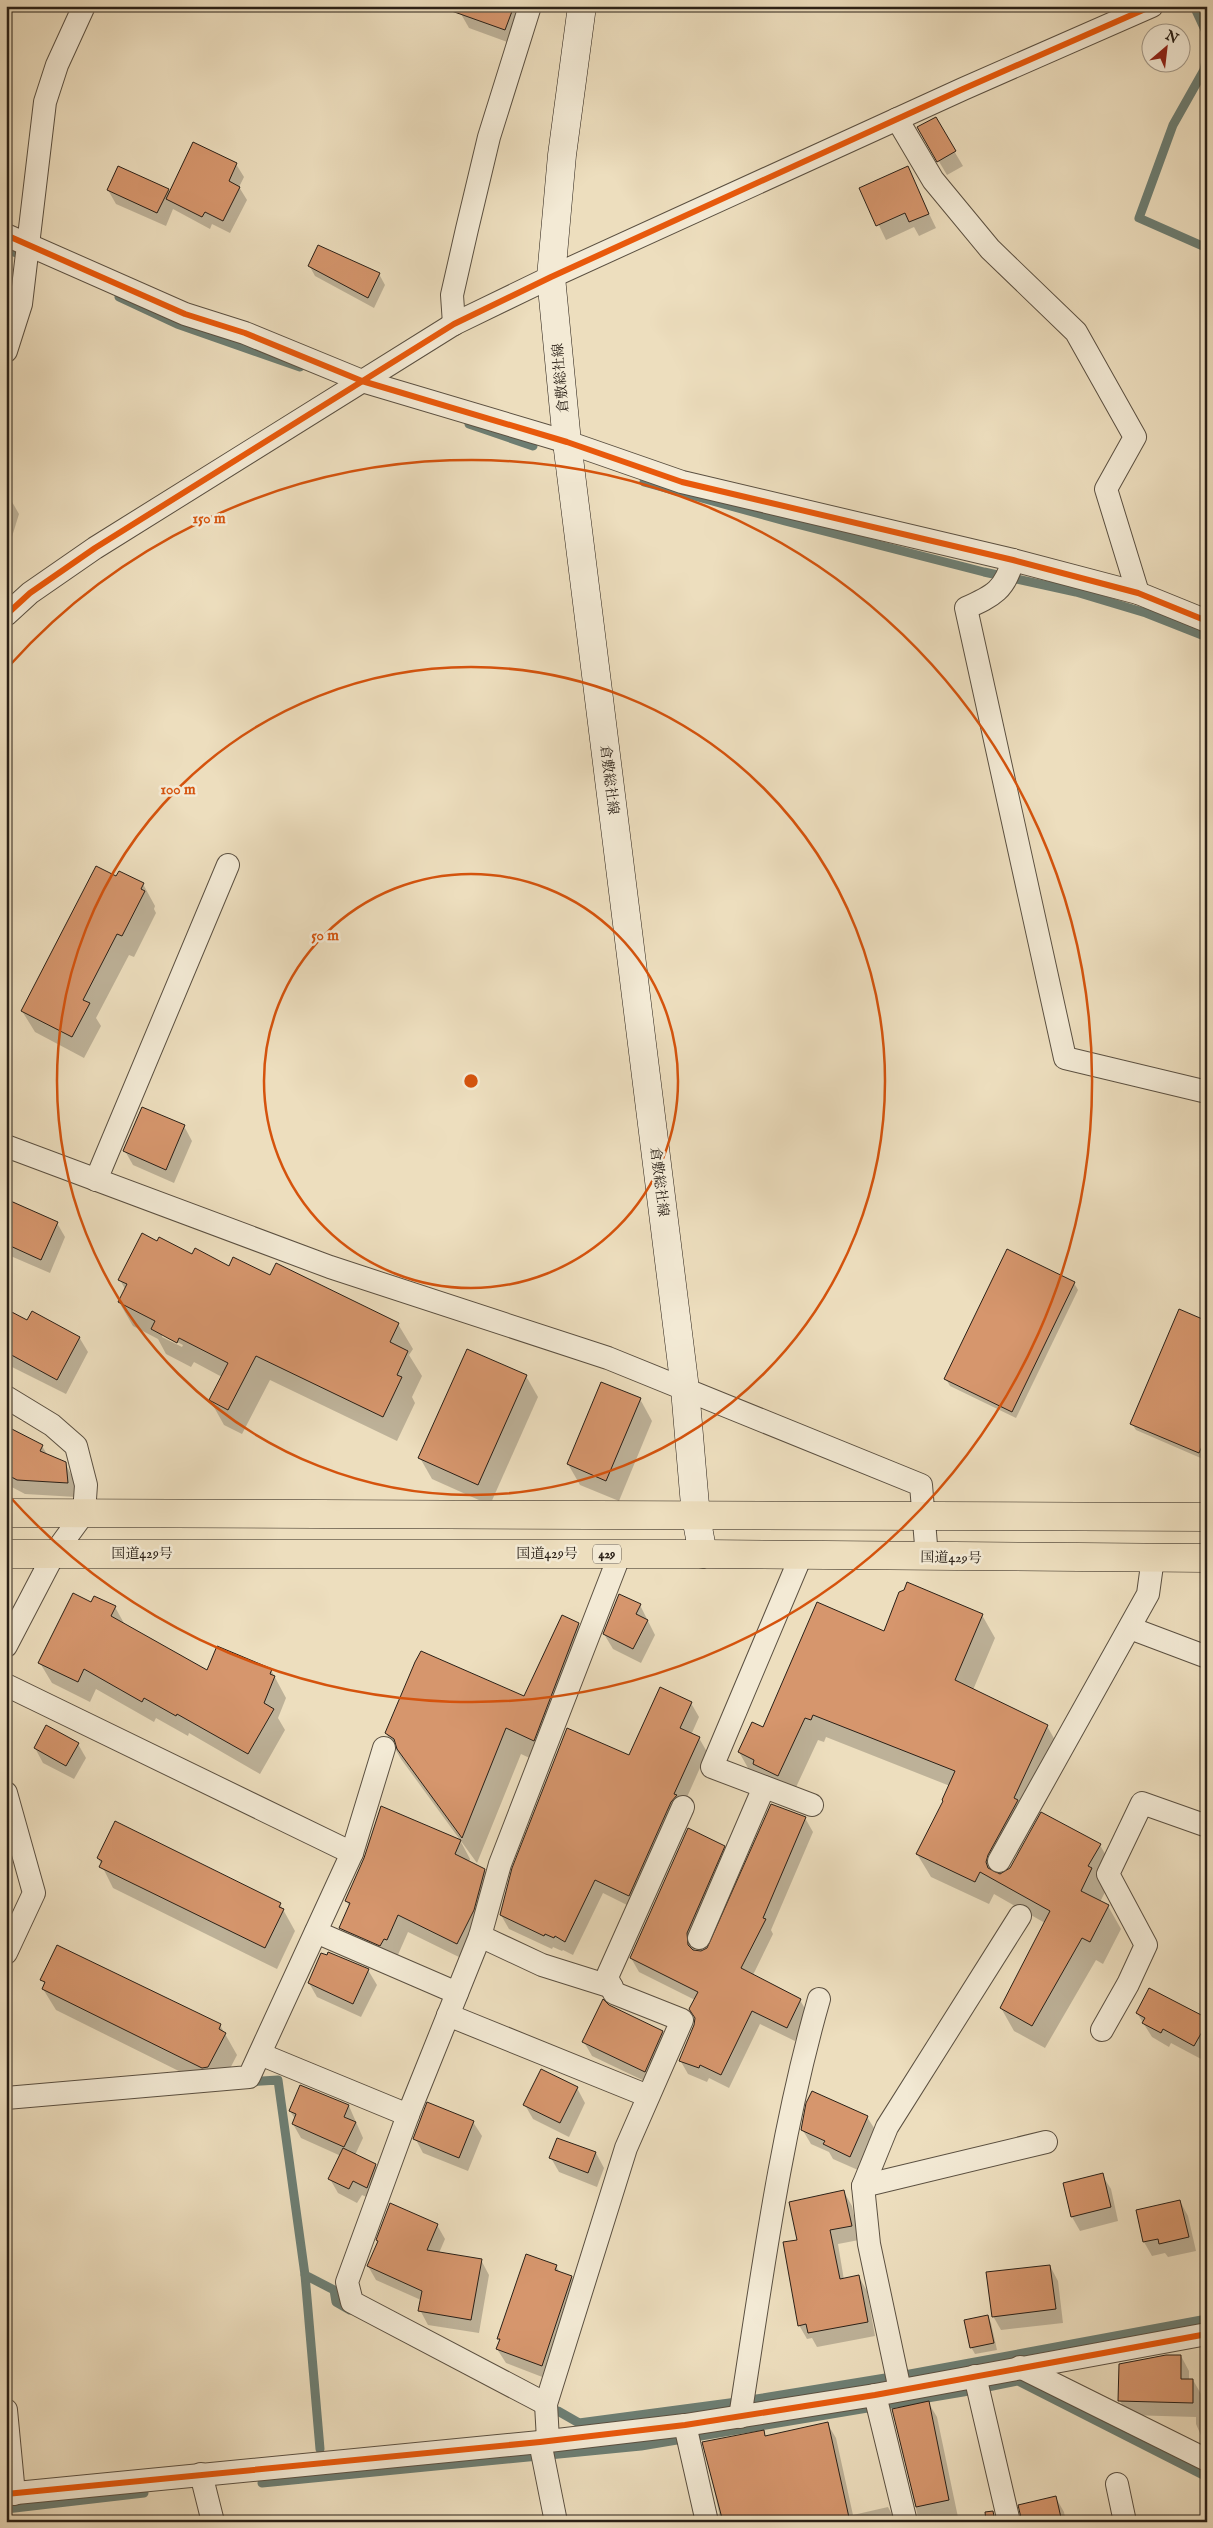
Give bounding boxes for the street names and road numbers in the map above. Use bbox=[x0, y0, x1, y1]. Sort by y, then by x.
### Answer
street label: 倉敷総社線 bbox=[549, 342, 573, 414]
street label: 倉敷総社線 bbox=[596, 744, 622, 816]
street label: 倉敷総社線 bbox=[646, 1146, 672, 1218]
street label: 国道429号 bbox=[111, 1545, 173, 1563]
street label: 国道429号 bbox=[516, 1545, 578, 1563]
road number: 429 bbox=[593, 1545, 621, 1564]
street label: 国道429号 bbox=[920, 1548, 982, 1568]

